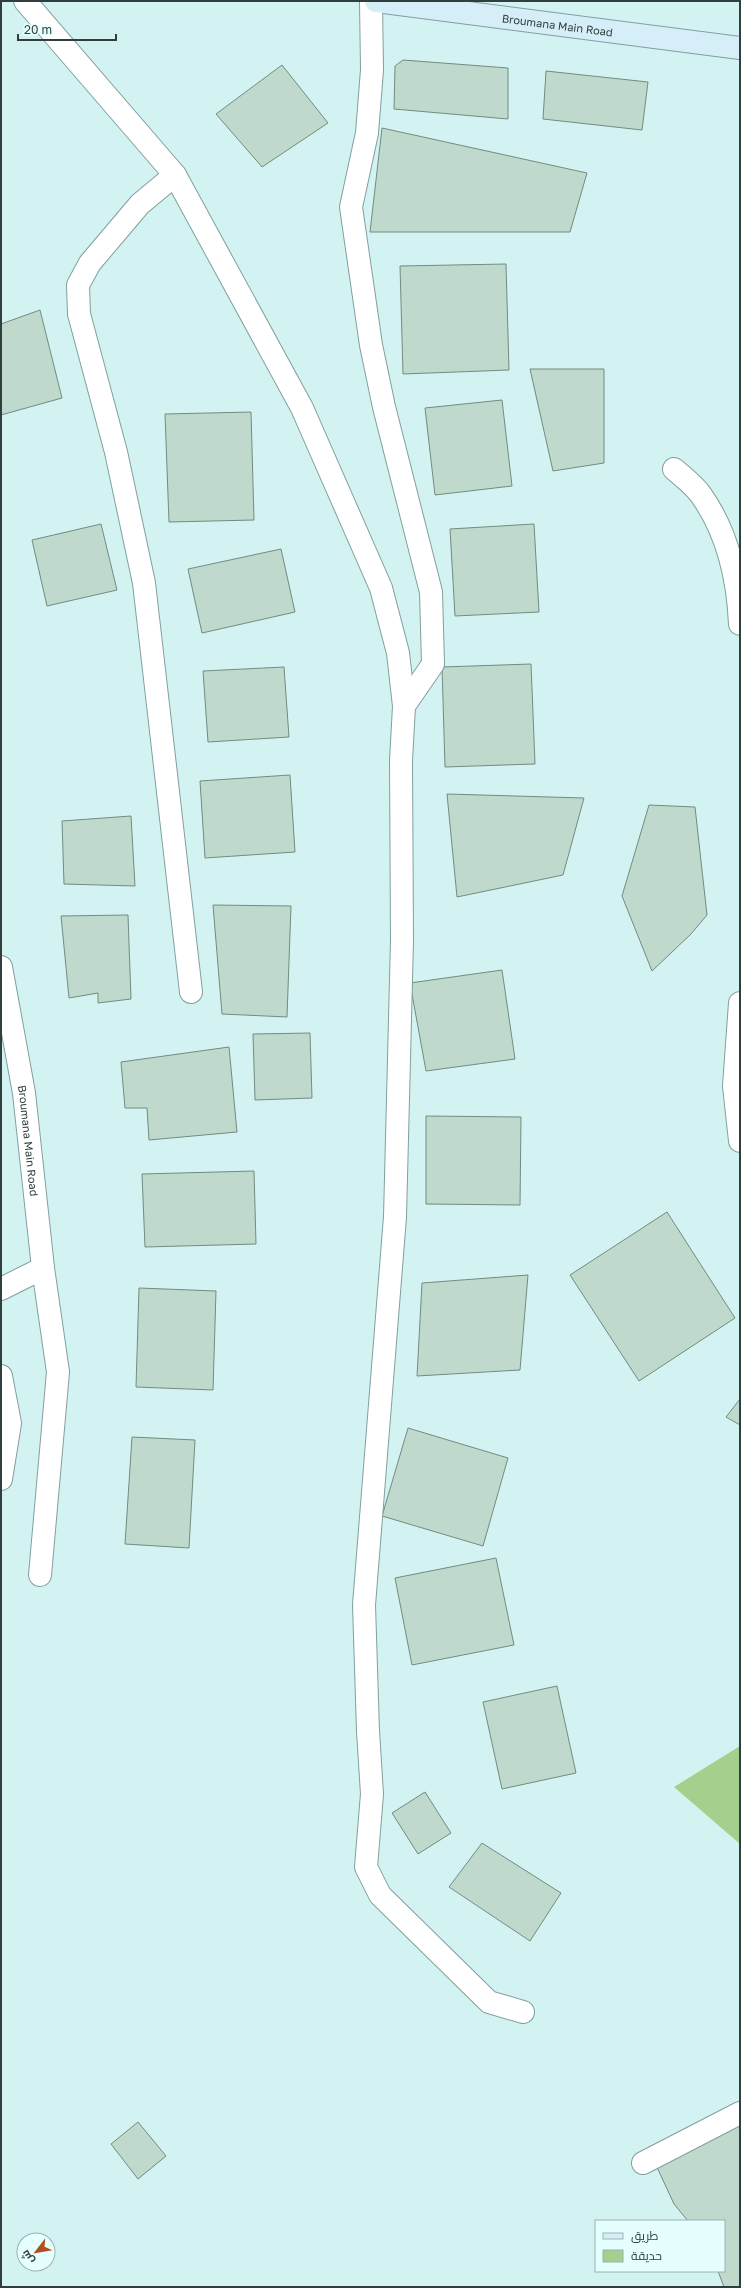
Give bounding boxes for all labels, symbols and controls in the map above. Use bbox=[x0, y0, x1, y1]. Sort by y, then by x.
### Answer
street label: Broumana Main Road bbox=[501, 11, 614, 38]
scale bar bbox=[18, 16, 116, 42]
text: 20 m bbox=[24, 22, 52, 37]
street label: Broumana Main Road bbox=[16, 1084, 42, 1197]
legend bbox=[595, 2220, 725, 2272]
text: طريق bbox=[631, 2228, 659, 2243]
north arrow bbox=[16, 2232, 56, 2272]
text: ش bbox=[18, 2247, 37, 2267]
text: حديقة bbox=[631, 2248, 662, 2263]

